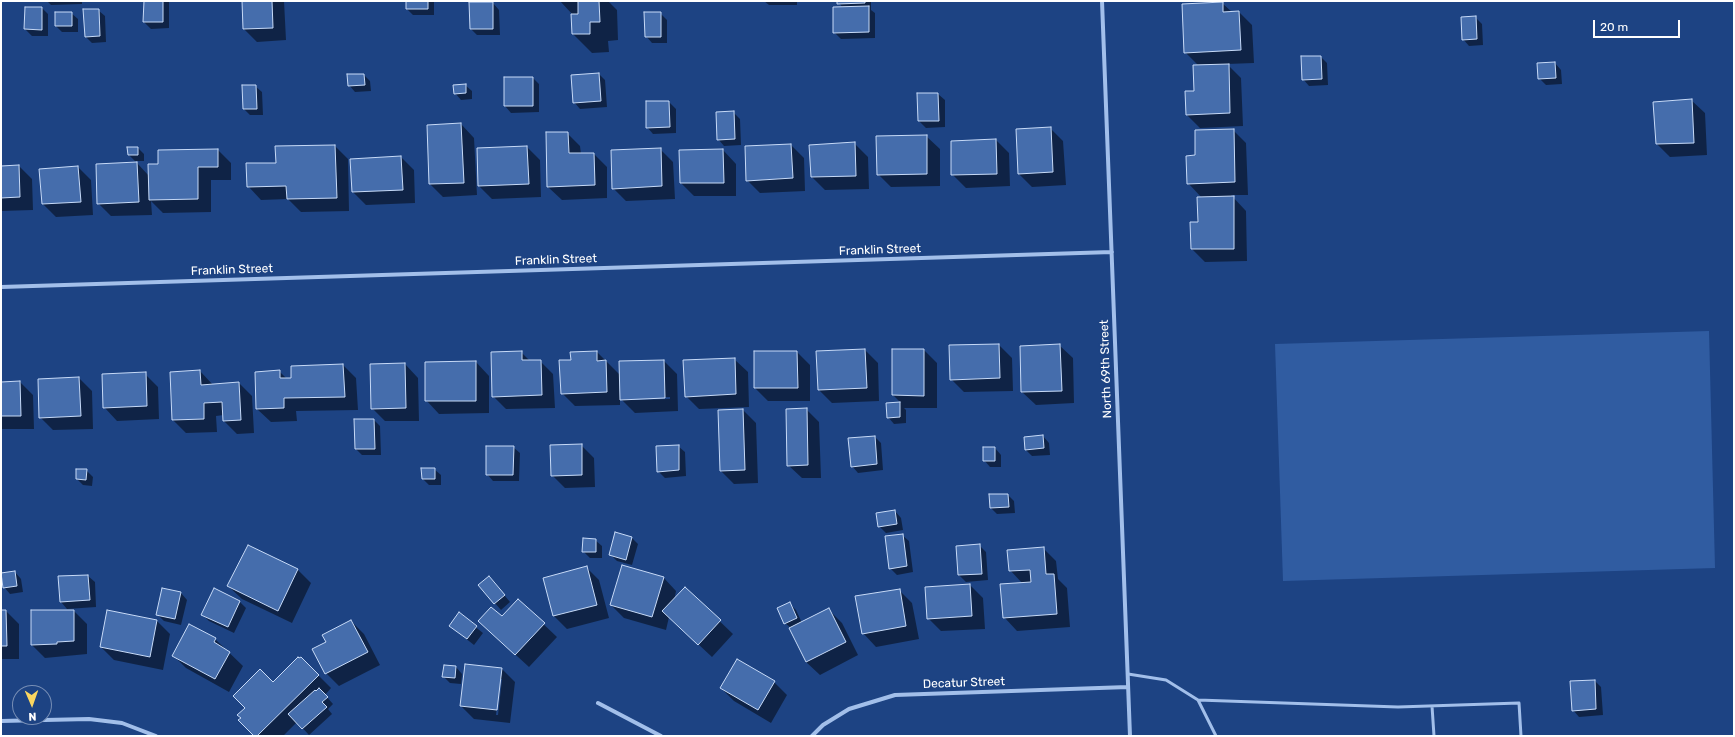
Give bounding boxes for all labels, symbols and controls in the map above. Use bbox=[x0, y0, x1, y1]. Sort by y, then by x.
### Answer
scale bar bbox=[1595, 12, 1682, 38]
text: 20 m bbox=[1600, 20, 1628, 34]
street label: Franklin Street bbox=[839, 241, 921, 259]
street label: Franklin Street bbox=[515, 251, 597, 269]
street label: Franklin Street bbox=[191, 261, 273, 279]
street label: North 69th Street bbox=[1097, 319, 1115, 419]
street label: Decatur Street bbox=[923, 674, 1005, 692]
north arrow bbox=[12, 685, 52, 725]
text: N bbox=[28, 710, 37, 723]

